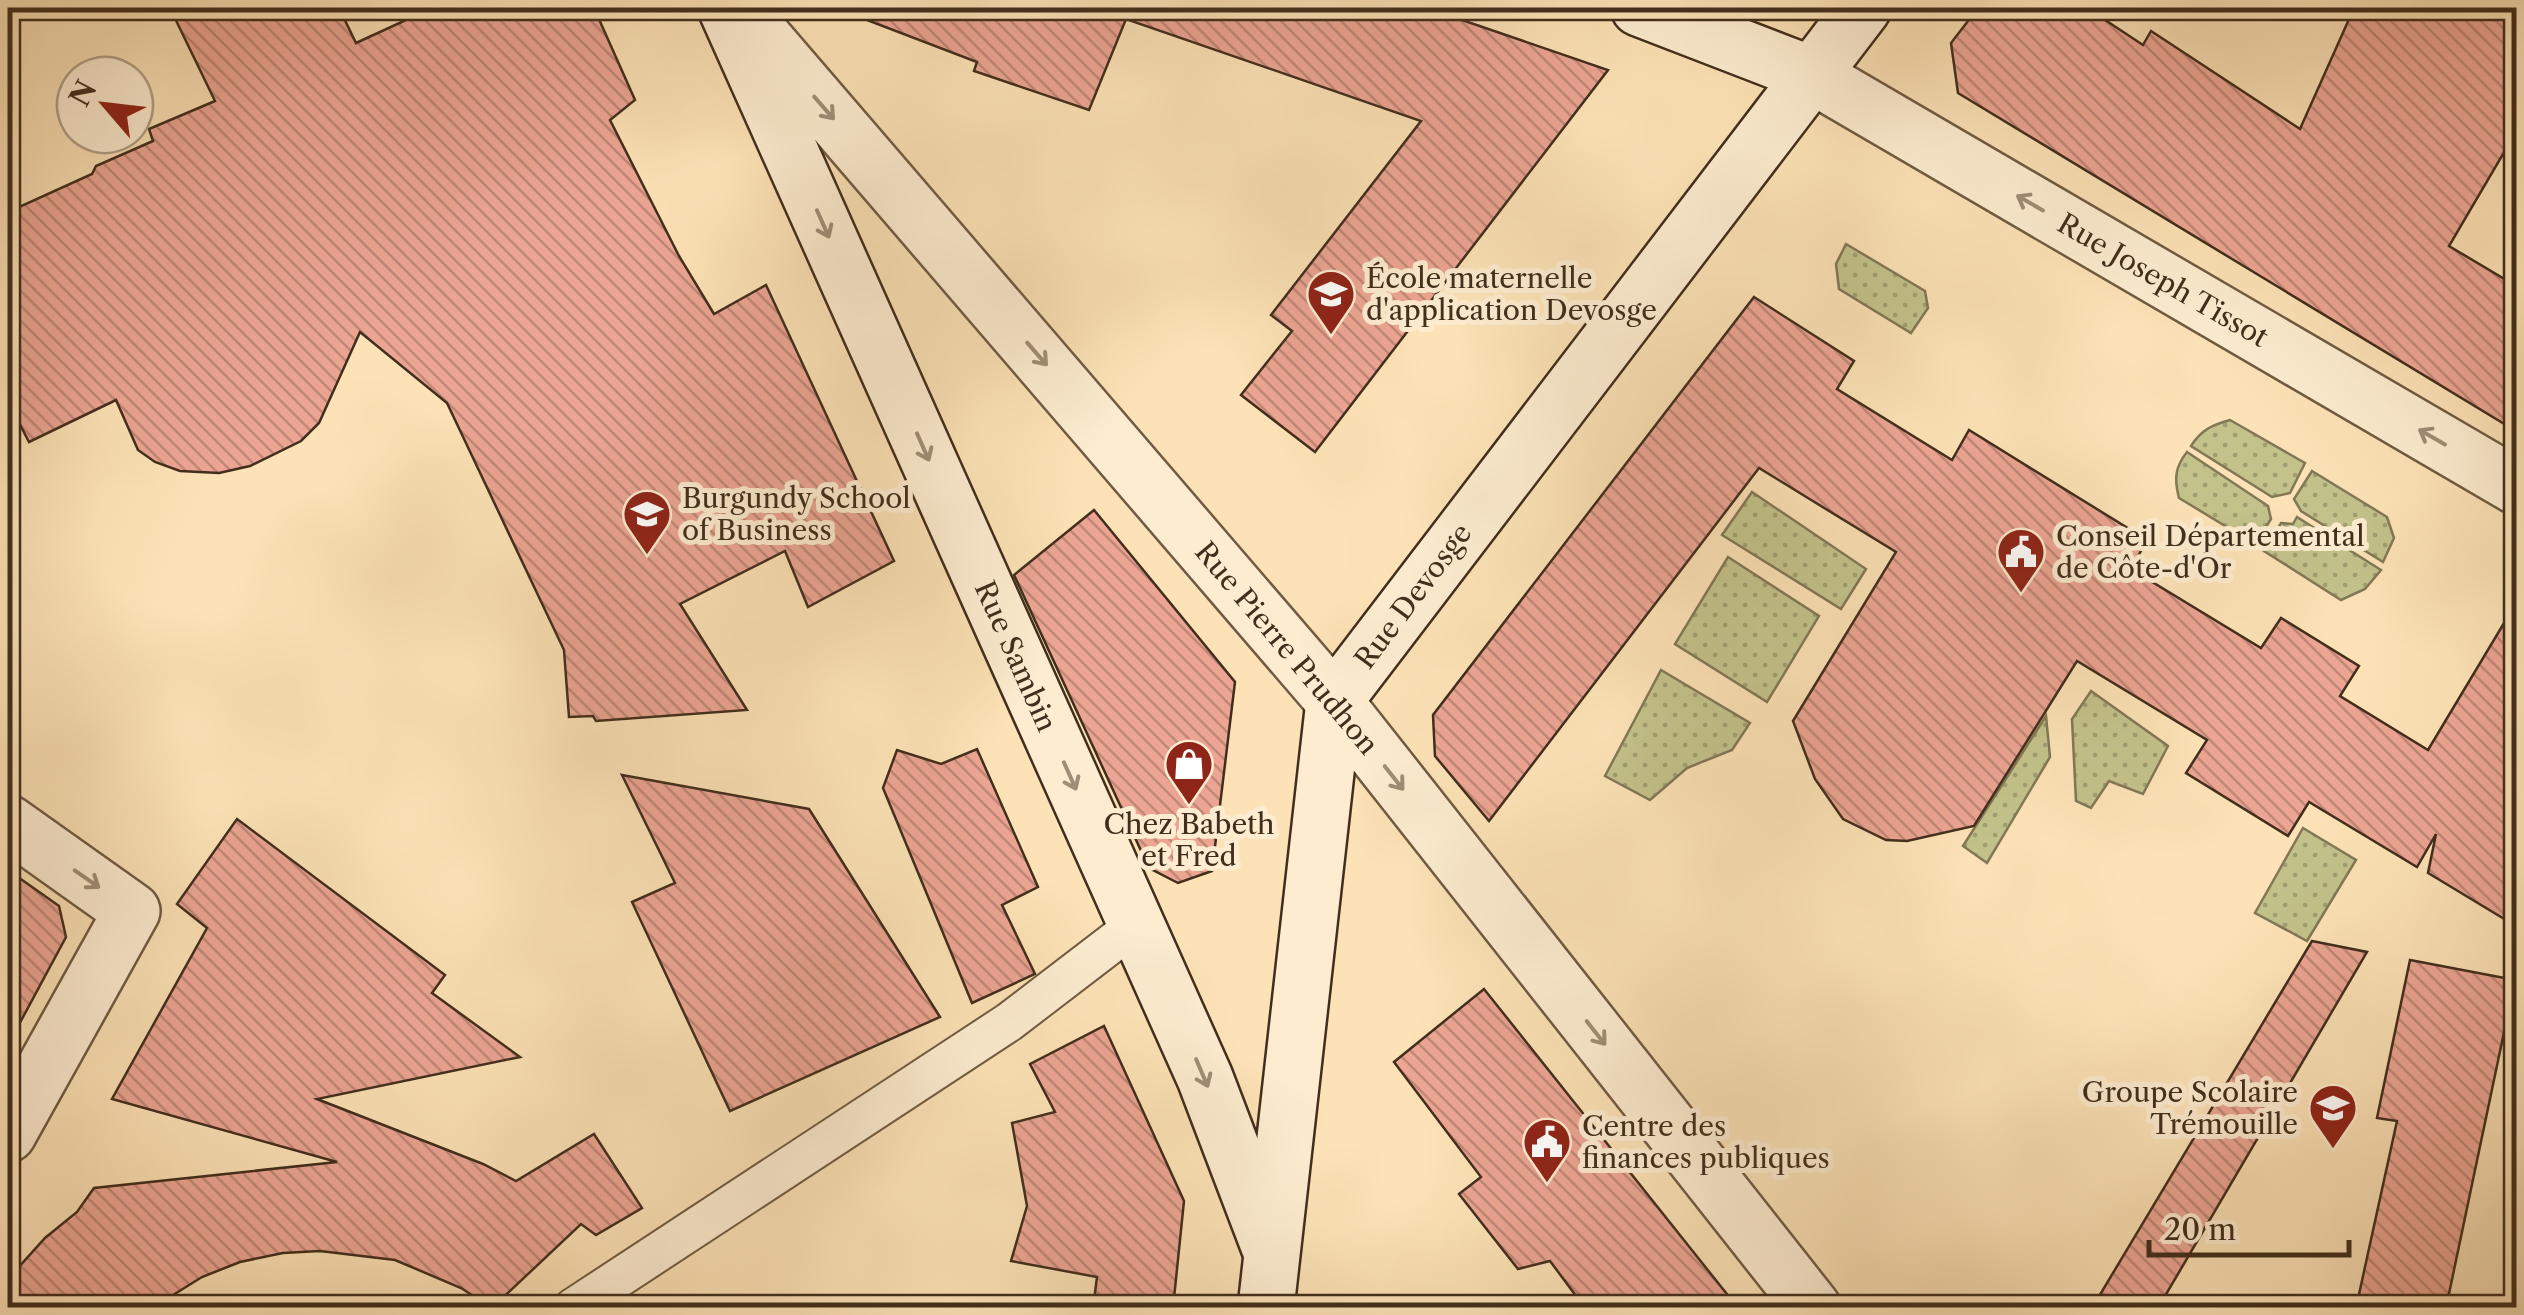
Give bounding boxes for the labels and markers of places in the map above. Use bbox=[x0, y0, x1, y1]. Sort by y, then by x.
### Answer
place label: École maternelle d'application Devosge bbox=[1366, 261, 1657, 327]
school or university icon: École maternelle d'application Devosge bbox=[1305, 268, 1357, 336]
place label: Burgundy School of Business bbox=[682, 481, 911, 547]
school or university icon: Burgundy School of Business bbox=[621, 488, 673, 556]
place label: Conseil Départemental de Côte-d'Or bbox=[2056, 519, 2365, 585]
public building icon: Conseil Départemental de Côte-d'Or bbox=[1995, 526, 2047, 594]
shop icon: Chez Babeth et Fred bbox=[1163, 738, 1215, 806]
place label: Chez Babeth et Fred bbox=[1103, 807, 1275, 873]
place label: Groupe Scolaire Trémouille bbox=[2082, 1075, 2298, 1141]
school or university icon: Groupe Scolaire Trémouille bbox=[2307, 1082, 2359, 1150]
place label: Centre des finances publiques bbox=[1582, 1109, 1830, 1175]
public building icon: Centre des finances publiques bbox=[1521, 1116, 1573, 1184]

